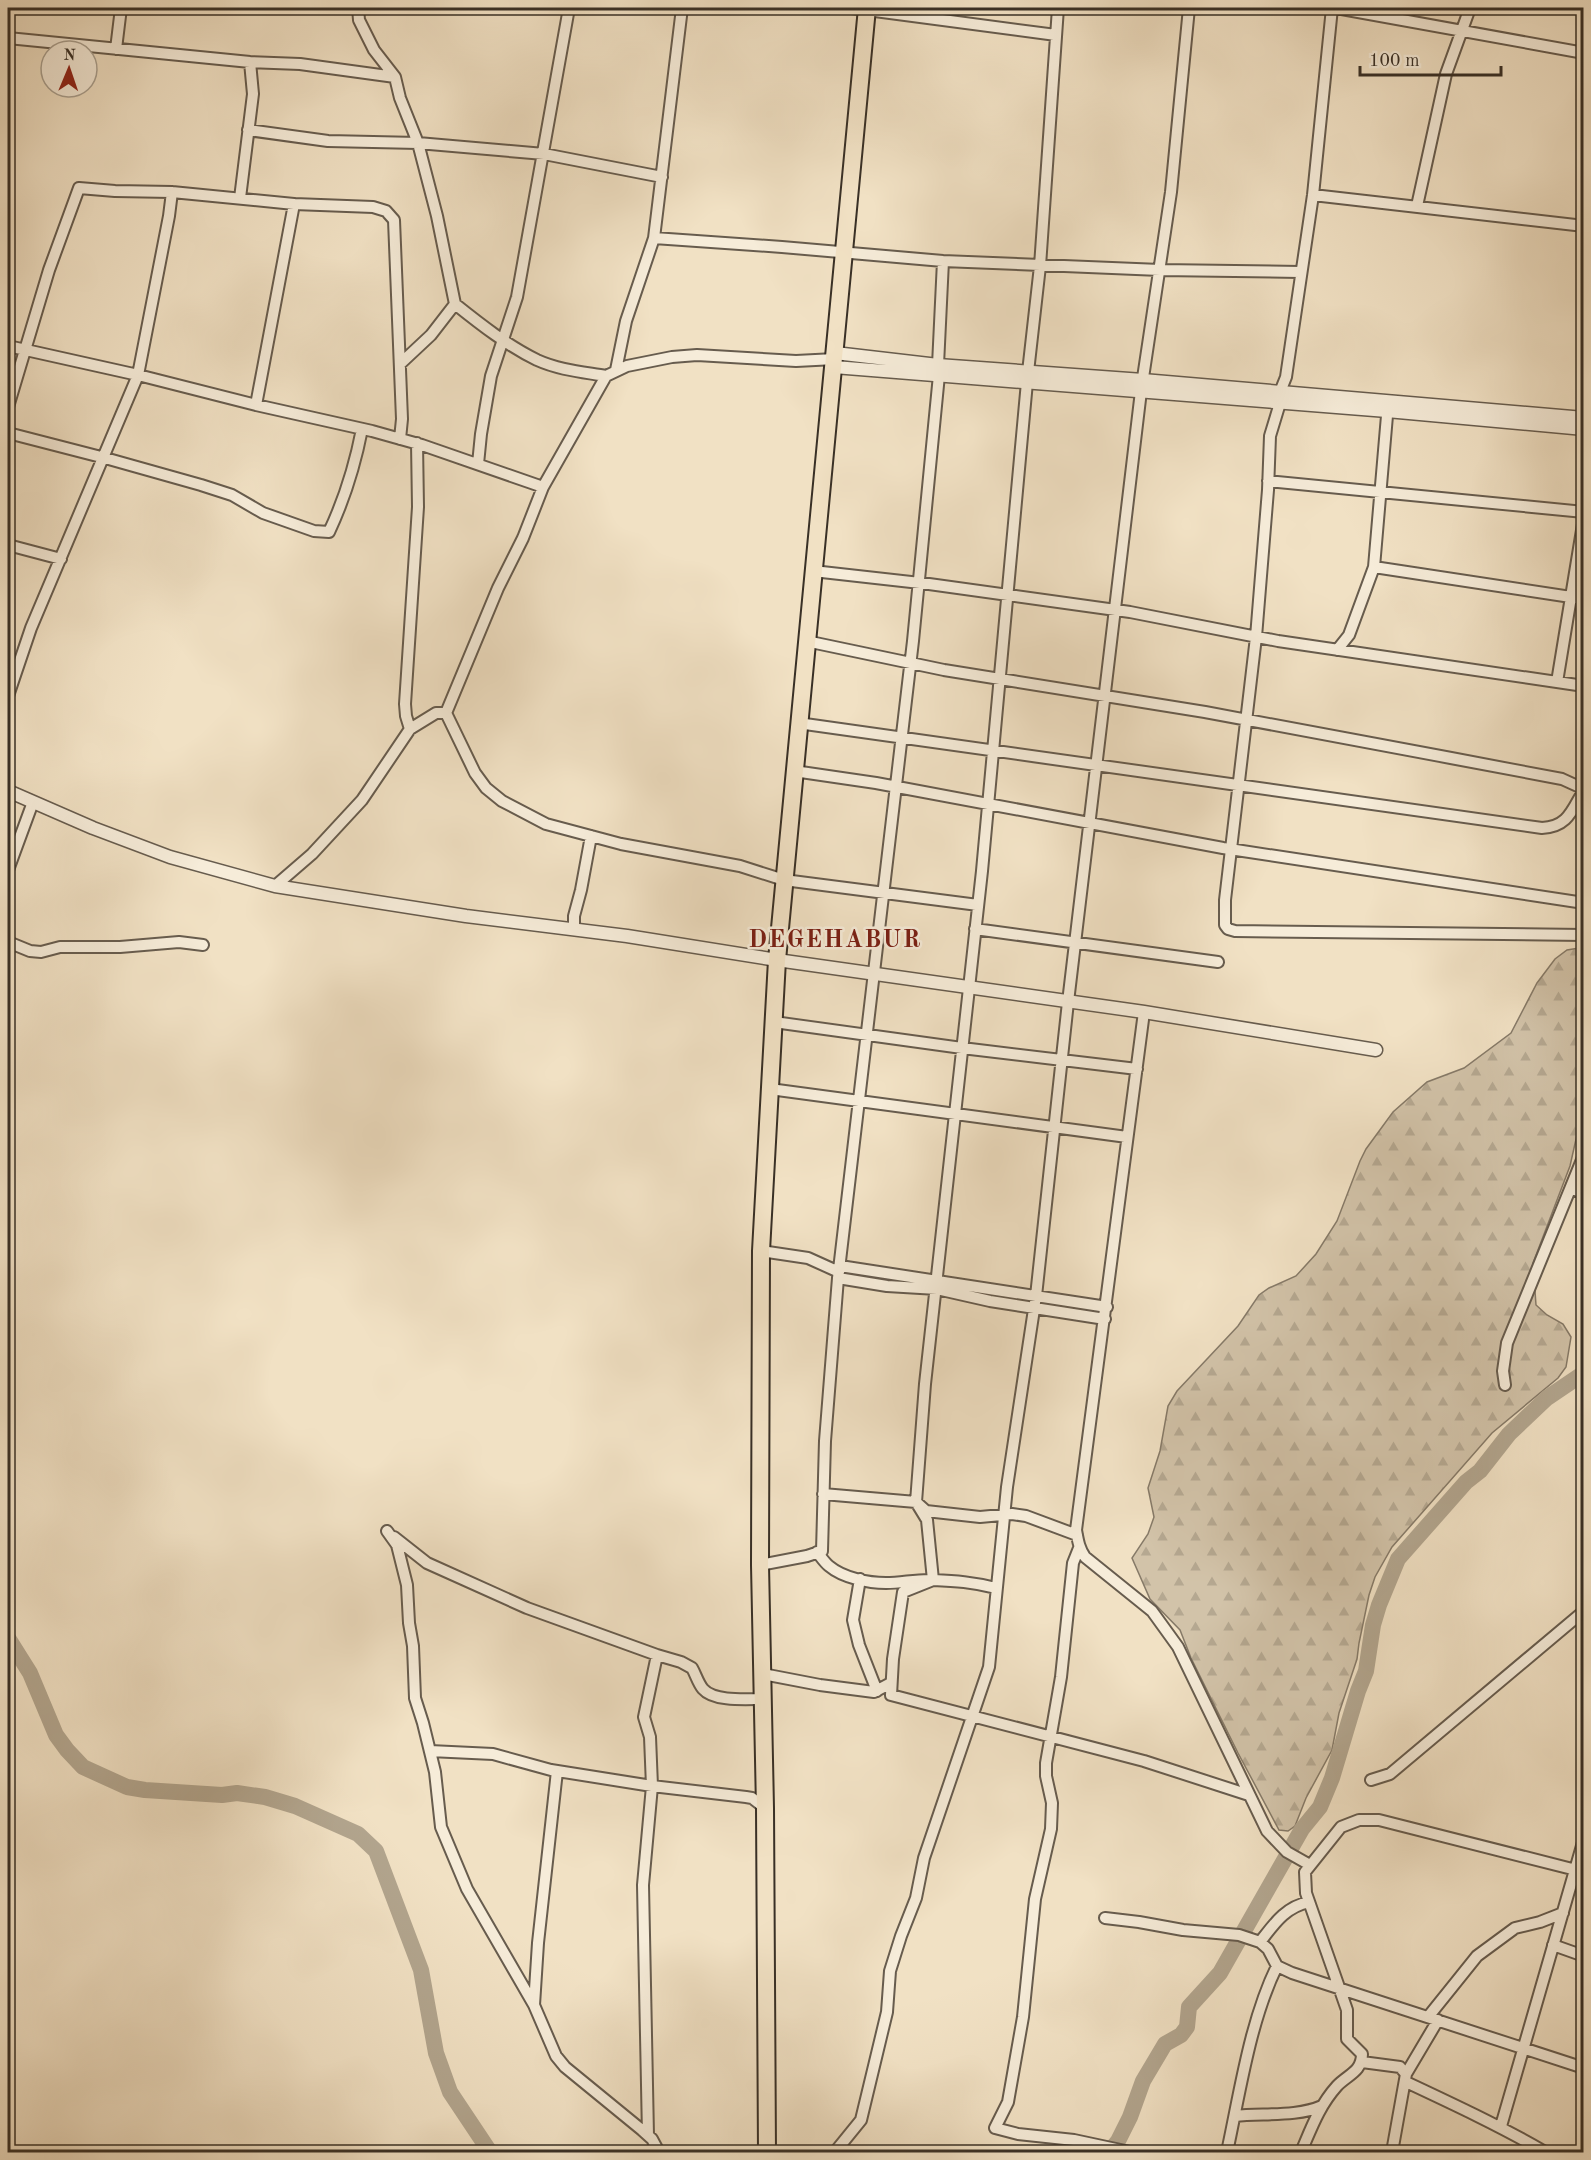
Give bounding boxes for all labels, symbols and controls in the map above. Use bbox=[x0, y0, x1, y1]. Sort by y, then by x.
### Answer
north arrow bbox=[39, 39, 99, 99]
scale bar bbox=[1360, 39, 1501, 77]
text: N bbox=[63, 48, 77, 64]
text: 100 m bbox=[1369, 52, 1420, 70]
district label: DEGEHABUR bbox=[748, 929, 922, 953]

